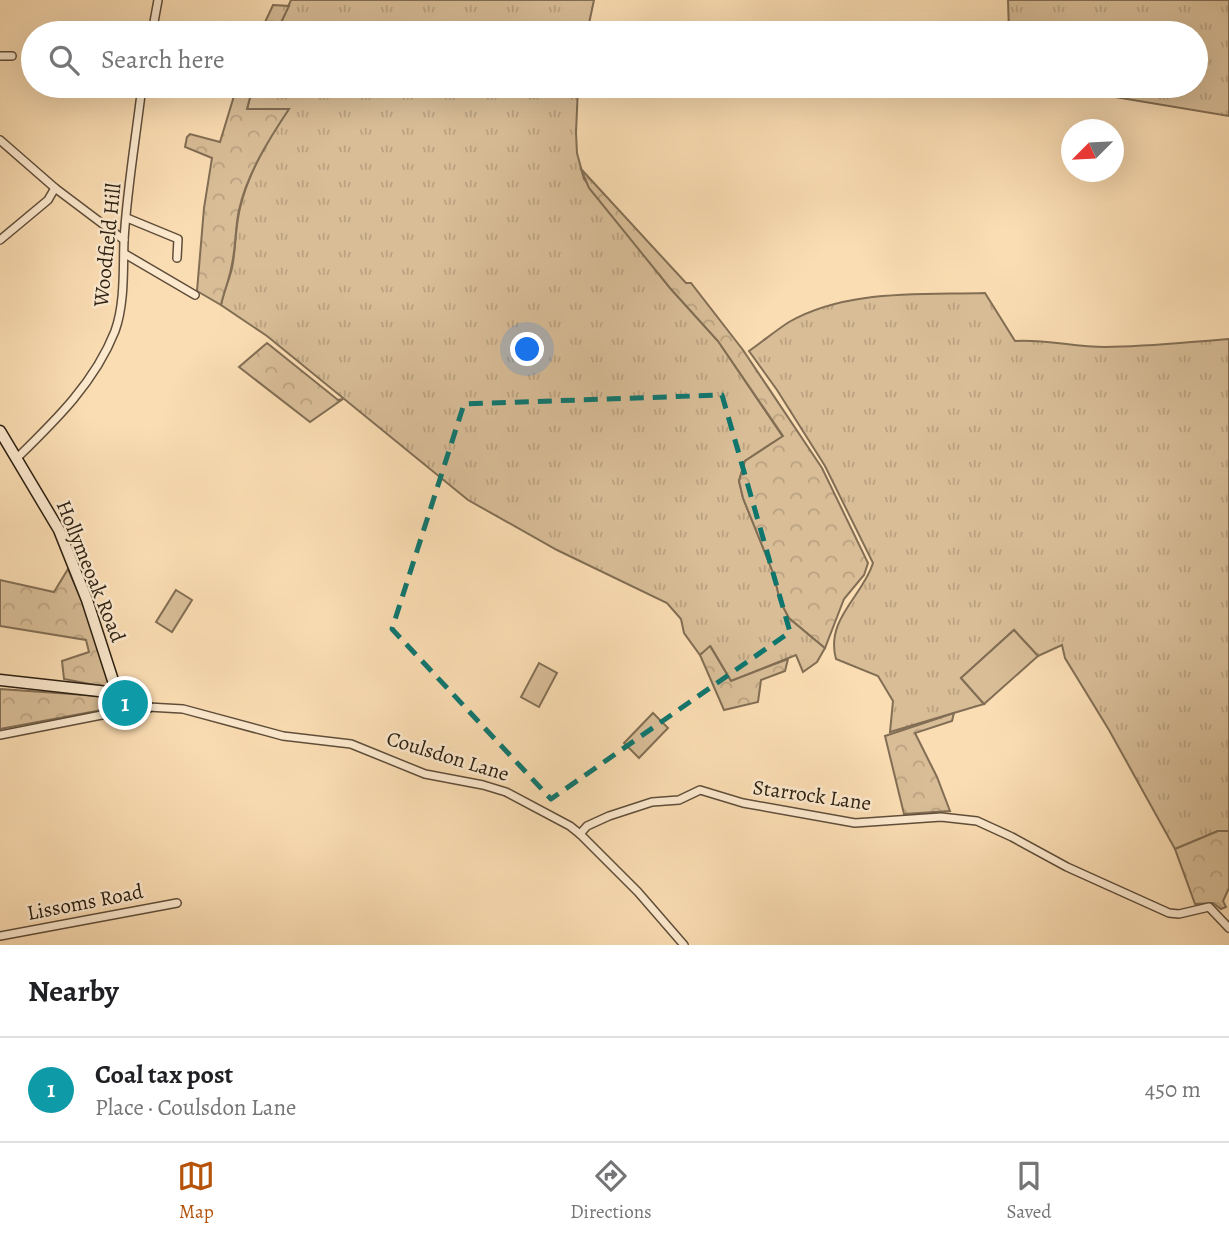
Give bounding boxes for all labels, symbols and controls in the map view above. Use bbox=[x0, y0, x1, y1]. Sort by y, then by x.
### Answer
search box bbox=[21, 21, 1208, 98]
icon: search bbox=[45, 41, 83, 79]
text: Search here bbox=[101, 42, 225, 77]
north arrow bbox=[1061, 119, 1124, 182]
street label: Woodfield Hill bbox=[86, 182, 127, 309]
your location bbox=[510, 332, 544, 366]
street label: Hollymeoak Road bbox=[50, 496, 133, 647]
pin: 1 bbox=[102, 677, 148, 729]
street label: Coulsdon Lane bbox=[383, 724, 513, 788]
street label: Starrock Lane bbox=[751, 773, 873, 817]
street label: Lissoms Road bbox=[25, 877, 146, 927]
text: Nearby bbox=[28, 971, 119, 1011]
text: Coal tax post bbox=[95, 1057, 233, 1092]
text: 1 bbox=[47, 1074, 55, 1105]
text: 450 m bbox=[1145, 1074, 1201, 1105]
text: Place · Coulsdon Lane bbox=[95, 1092, 296, 1123]
tab: Map bbox=[177, 1157, 215, 1225]
tab: Directions bbox=[570, 1157, 652, 1225]
tab: Saved bbox=[1007, 1157, 1052, 1225]

